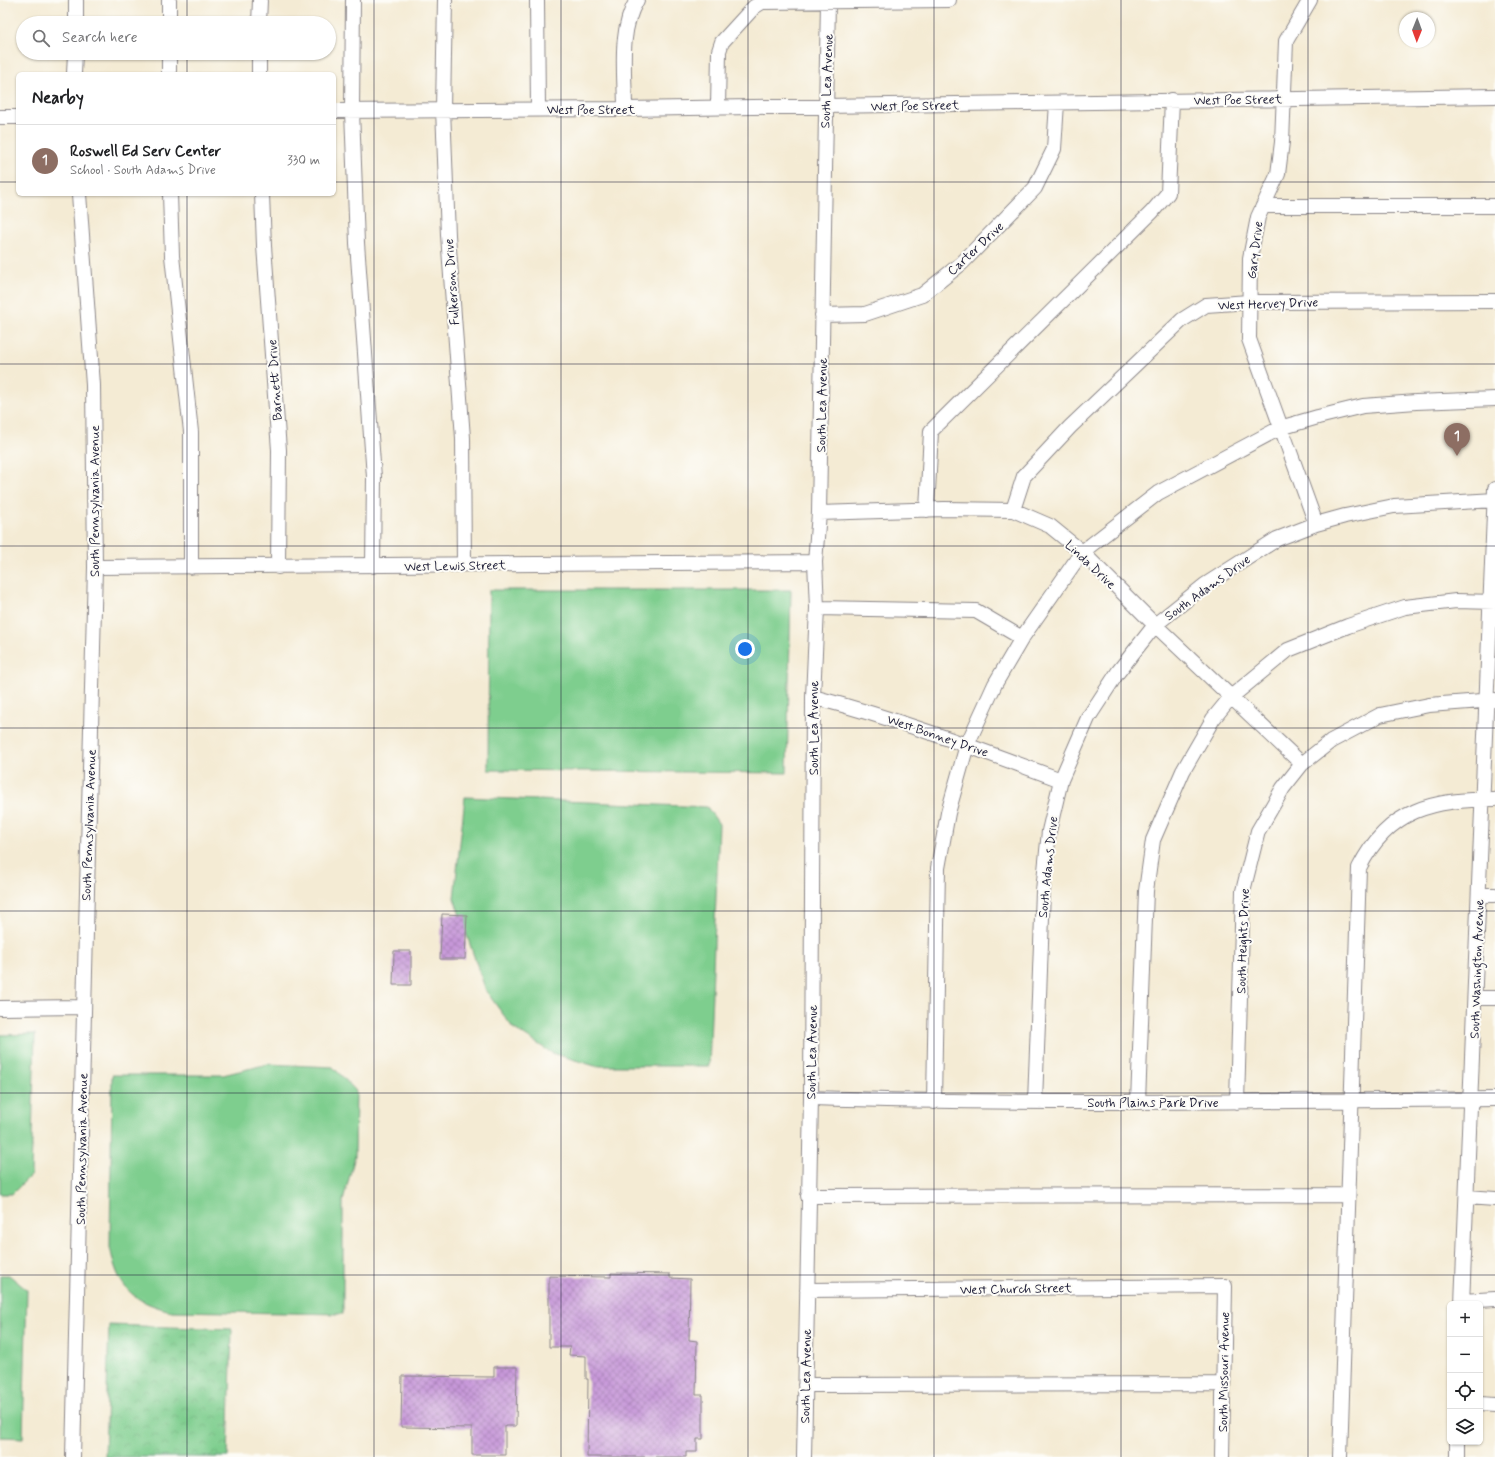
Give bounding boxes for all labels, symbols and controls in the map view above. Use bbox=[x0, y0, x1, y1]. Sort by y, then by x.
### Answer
north arrow bbox=[1399, 12, 1435, 48]
search box bbox=[16, 16, 336, 60]
icon: search bbox=[30, 27, 52, 49]
text: Search here bbox=[62, 28, 138, 48]
street label: South Lea Avenue bbox=[817, 33, 838, 129]
text: Nearby bbox=[32, 87, 84, 109]
street label: West Poe Street bbox=[1194, 91, 1283, 110]
street label: West Poe Street bbox=[871, 97, 960, 116]
street label: West Poe Street bbox=[547, 102, 636, 119]
text: Roswell Ed Serv Center bbox=[70, 142, 221, 162]
text: 1 bbox=[42, 152, 48, 169]
text: 330 m bbox=[287, 152, 320, 169]
text: School · South Adams Drive bbox=[70, 162, 216, 179]
street label: Carter Drive bbox=[944, 218, 1008, 280]
street label: Gary Drive bbox=[1244, 220, 1267, 280]
street label: Fulkerson Drive bbox=[441, 238, 464, 326]
street label: West Hervey Drive bbox=[1218, 294, 1319, 315]
street label: Barnett Drive bbox=[264, 339, 287, 421]
street label: South Lea Avenue bbox=[813, 358, 832, 452]
pin: 1 bbox=[1444, 423, 1470, 456]
street label: South Pennsylvania Avenue bbox=[87, 425, 104, 577]
street label: Linda Drive bbox=[1061, 537, 1119, 593]
street label: South Adams Drive bbox=[1162, 551, 1254, 625]
street label: West Lewis Street bbox=[404, 557, 506, 576]
your location bbox=[735, 639, 755, 659]
street label: South Lea Avenue bbox=[806, 681, 823, 775]
street label: West Bonney Drive bbox=[885, 711, 990, 762]
street label: South Pennsylvania Avenue bbox=[78, 749, 101, 901]
street label: South Adams Drive bbox=[1035, 815, 1062, 919]
street label: South Heights Drive bbox=[1233, 888, 1254, 994]
street label: South Washington Avenue bbox=[1467, 899, 1490, 1039]
street label: South Lea Avenue bbox=[803, 1005, 822, 1099]
street label: South Pennsylvania Avenue bbox=[73, 1073, 92, 1225]
street label: South Plains Park Drive bbox=[1087, 1095, 1219, 1112]
street label: West Church Street bbox=[960, 1280, 1073, 1299]
map controls bbox=[1447, 1301, 1483, 1445]
button: + bbox=[1447, 1301, 1483, 1337]
street label: South Missouri Avenue bbox=[1215, 1311, 1234, 1432]
street label: South Lea Avenue bbox=[797, 1329, 816, 1423]
button: − bbox=[1447, 1337, 1483, 1373]
button: locate bbox=[1447, 1373, 1483, 1409]
button: layers bbox=[1447, 1409, 1483, 1445]

